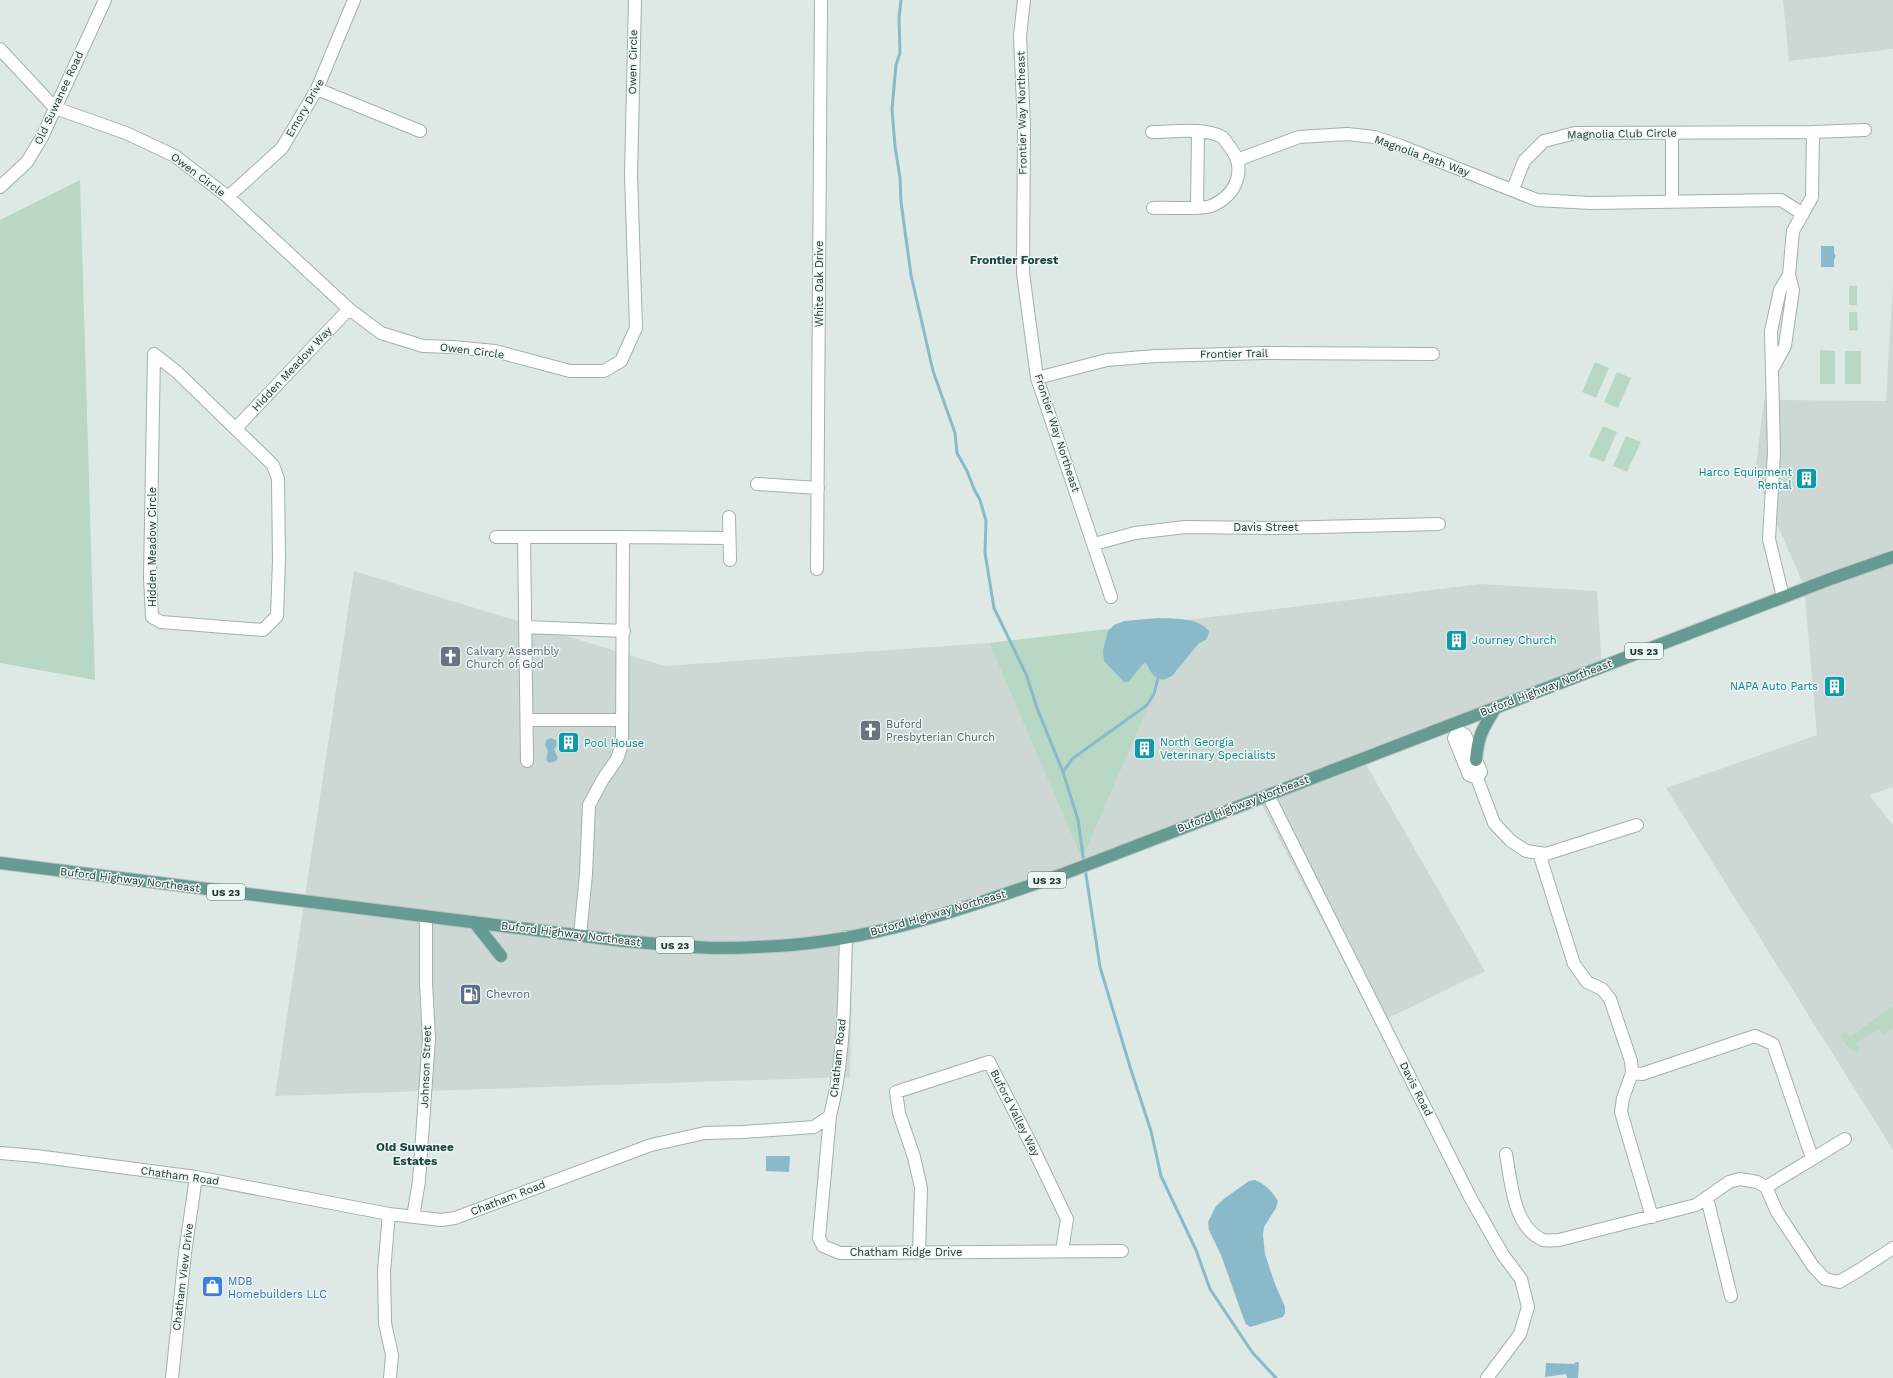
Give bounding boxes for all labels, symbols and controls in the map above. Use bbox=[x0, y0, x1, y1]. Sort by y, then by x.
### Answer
street label: Owen Circle bbox=[626, 30, 640, 94]
street label: Old Suwanee Road bbox=[32, 49, 86, 147]
street label: Frontier Way Northeast bbox=[1014, 51, 1030, 175]
street label: Emory Drive bbox=[283, 77, 327, 139]
street label: Magnolia Club Circle bbox=[1567, 127, 1677, 141]
street label: Magnolia Path Way bbox=[1373, 133, 1472, 179]
street label: Owen Circle bbox=[168, 150, 228, 200]
street label: White Oak Drive bbox=[813, 241, 826, 327]
district label: Frontier Forest bbox=[970, 253, 1059, 267]
street label: Hidden Meadow Way bbox=[249, 324, 335, 414]
street label: Owen Circle bbox=[439, 341, 505, 361]
street label: Frontier Trail bbox=[1200, 347, 1269, 361]
street label: Frontier Way Northeast bbox=[1032, 372, 1082, 494]
building icon: Harco Equipment Rental bbox=[1794, 465, 1820, 491]
place label: Harco Equipment Rental bbox=[1698, 466, 1793, 492]
street label: Hidden Meadow Circle bbox=[146, 487, 159, 607]
street label: Davis Street bbox=[1233, 521, 1299, 534]
building icon: Journey Church bbox=[1443, 627, 1469, 653]
place label: Journey Church bbox=[1472, 634, 1556, 647]
road number: US 23 bbox=[1625, 643, 1663, 659]
church icon: Calvary Assembly Church of God bbox=[438, 644, 464, 670]
place label: Calvary Assembly Church of God bbox=[466, 645, 560, 671]
street label: Buford Highway Northeast bbox=[1478, 657, 1614, 719]
building icon: NAPA Auto Parts bbox=[1821, 673, 1847, 699]
place label: NAPA Auto Parts bbox=[1730, 680, 1818, 693]
church icon: Buford Presbyterian Church bbox=[858, 717, 884, 743]
place label: Buford Presbyterian Church bbox=[886, 718, 995, 744]
building icon: Pool House bbox=[556, 730, 582, 756]
building icon: North Georgia Veterinary Specialists bbox=[1131, 735, 1157, 761]
place label: North Georgia Veterinary Specialists bbox=[1160, 736, 1276, 762]
place label: Pool House bbox=[584, 737, 644, 750]
street label: Buford Highway Northeast bbox=[1175, 773, 1311, 835]
street label: Buford Highway Northeast bbox=[59, 865, 201, 895]
road number: US 23 bbox=[1028, 872, 1066, 888]
road number: US 23 bbox=[207, 884, 245, 900]
street label: Buford Highway Northeast bbox=[869, 887, 1008, 939]
street label: Buford Highway Northeast bbox=[500, 919, 642, 949]
road number: US 23 bbox=[656, 937, 694, 953]
fuel station icon: Chevron bbox=[457, 981, 483, 1007]
place label: Chevron bbox=[486, 988, 530, 1001]
street label: Chatham Road bbox=[827, 1018, 849, 1098]
street label: Johnson Street bbox=[418, 1025, 434, 1108]
street label: Davis Road bbox=[1397, 1060, 1435, 1118]
street label: Buford Valley Way bbox=[988, 1068, 1043, 1159]
district label: Old Suwanee Estates bbox=[376, 1140, 454, 1168]
street label: Chatham Road bbox=[140, 1164, 220, 1188]
street label: Chatham Road bbox=[469, 1178, 547, 1218]
street label: Chatham View Drive bbox=[170, 1223, 196, 1331]
street label: Chatham Ridge Drive bbox=[850, 1246, 962, 1259]
shop icon: MDB Homebuilders LLC bbox=[200, 1274, 226, 1300]
place label: MDB Homebuilders LLC bbox=[228, 1275, 327, 1301]

